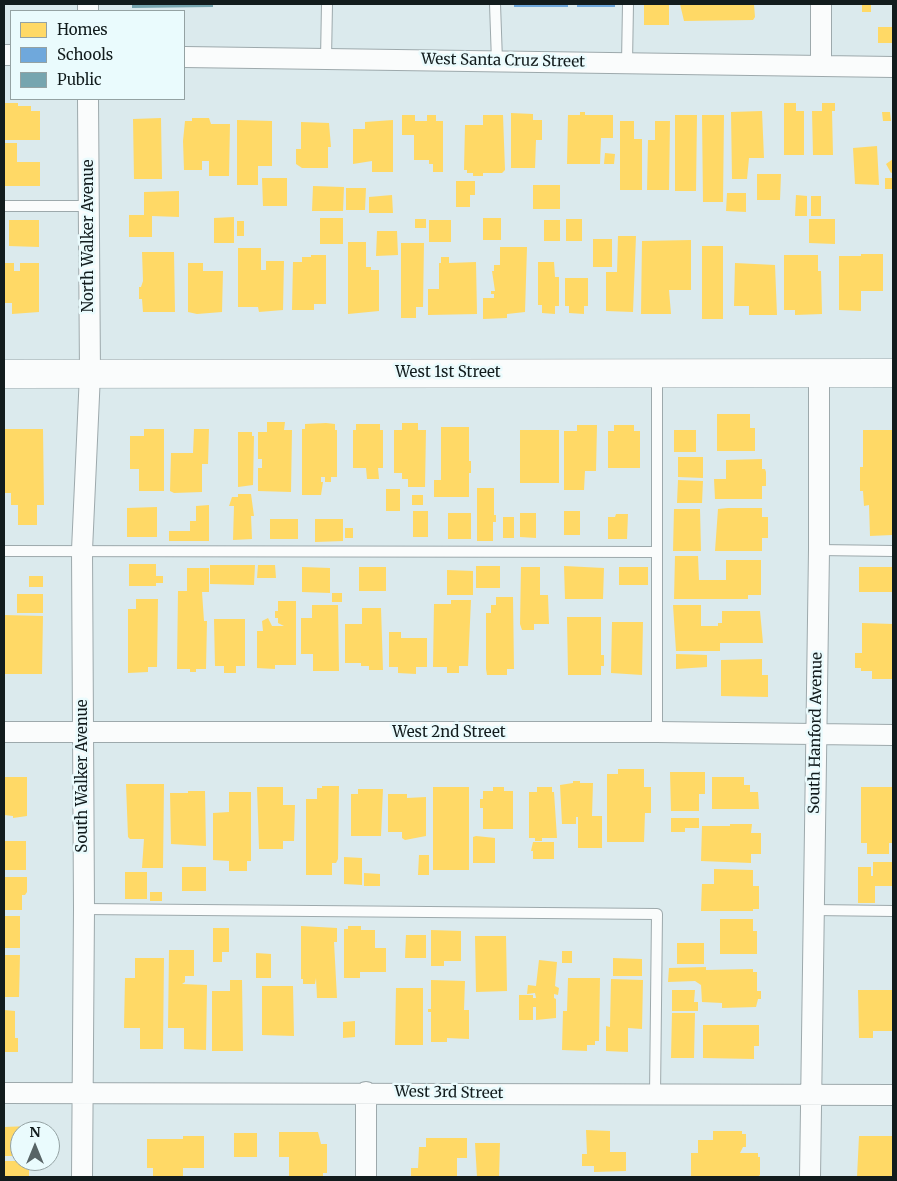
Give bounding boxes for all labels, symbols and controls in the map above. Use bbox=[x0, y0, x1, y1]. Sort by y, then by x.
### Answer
legend bbox=[10, 10, 185, 100]
text: Homes bbox=[57, 20, 108, 39]
text: Schools bbox=[57, 45, 113, 64]
street label: West Santa Cruz Street bbox=[421, 51, 585, 71]
text: Public bbox=[57, 70, 102, 89]
street label: North Walker Avenue bbox=[80, 159, 98, 313]
street label: West 1st Street bbox=[395, 364, 501, 382]
street label: South Hanford Avenue bbox=[806, 652, 826, 814]
street label: South Walker Avenue bbox=[74, 699, 92, 853]
street label: West 2nd Street bbox=[392, 724, 506, 742]
street label: West 3rd Street bbox=[394, 1083, 504, 1103]
north arrow bbox=[10, 1121, 60, 1171]
text: N bbox=[29, 1123, 41, 1141]

